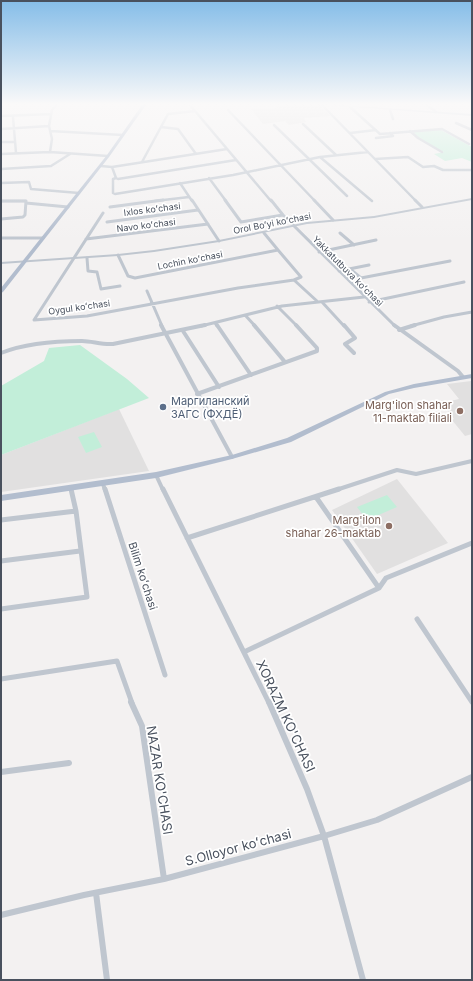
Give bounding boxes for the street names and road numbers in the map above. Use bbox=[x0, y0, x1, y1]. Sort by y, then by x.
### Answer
street label: Ixlos koʻchasi bbox=[123, 200, 181, 218]
street label: Orol Boʻyi koʻchasi bbox=[232, 210, 312, 236]
street label: Navo koʻchasi bbox=[116, 216, 176, 234]
street label: Yakkatutbuva koʻchasi bbox=[310, 233, 386, 309]
street label: Lochin koʻchasi bbox=[157, 248, 223, 272]
street label: Oygul koʻchasi bbox=[47, 297, 111, 317]
street label: Bilim koʻchasi bbox=[125, 540, 161, 612]
street label: XORAZM KO'CHASI bbox=[253, 658, 319, 774]
street label: NAZAR KO'CHASI bbox=[143, 724, 177, 836]
street label: S.Olloyor koʻchasi bbox=[183, 825, 293, 869]

